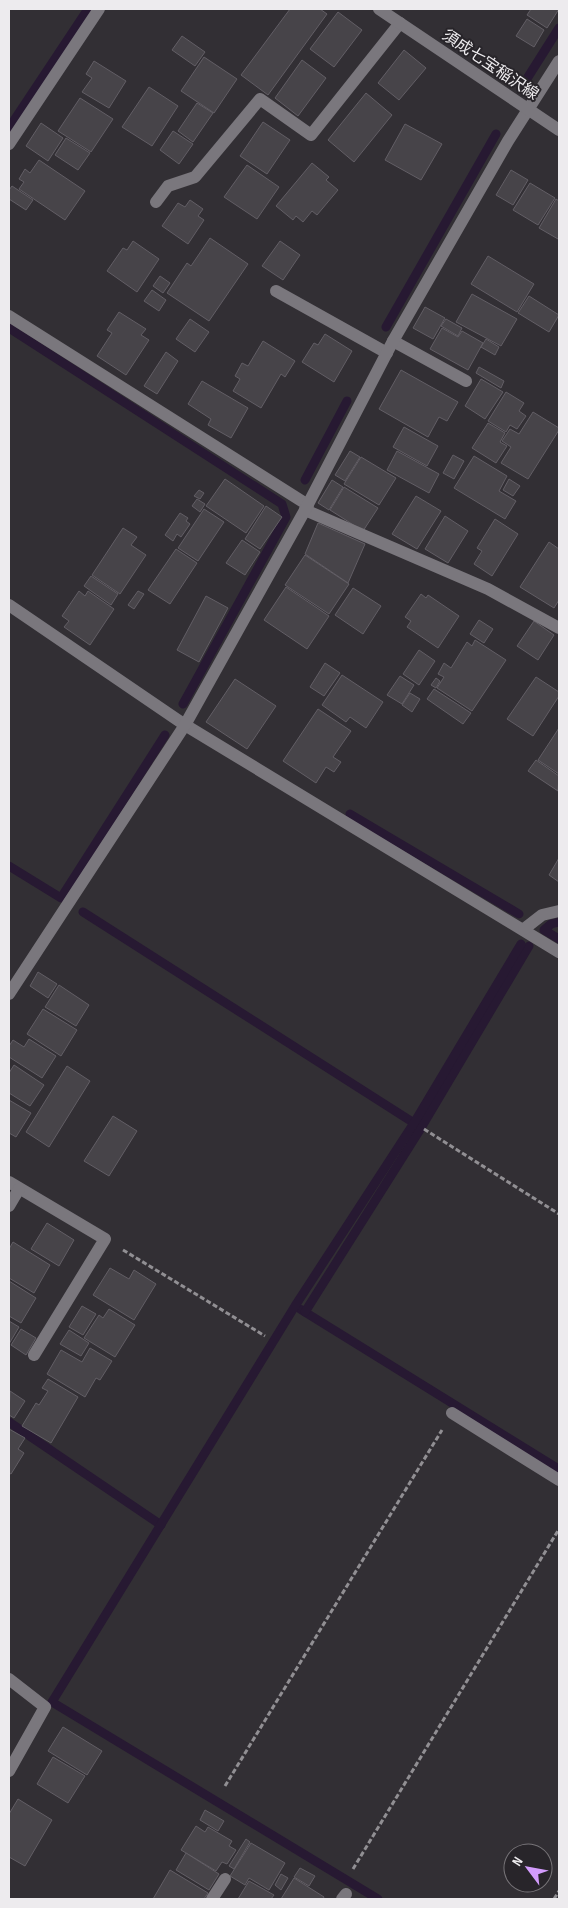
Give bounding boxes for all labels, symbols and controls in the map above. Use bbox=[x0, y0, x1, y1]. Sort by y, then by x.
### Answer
street label: 須成七宝稲沢線 bbox=[438, 26, 542, 104]
north arrow bbox=[503, 1843, 553, 1893]
text: N bbox=[508, 1854, 527, 1869]

